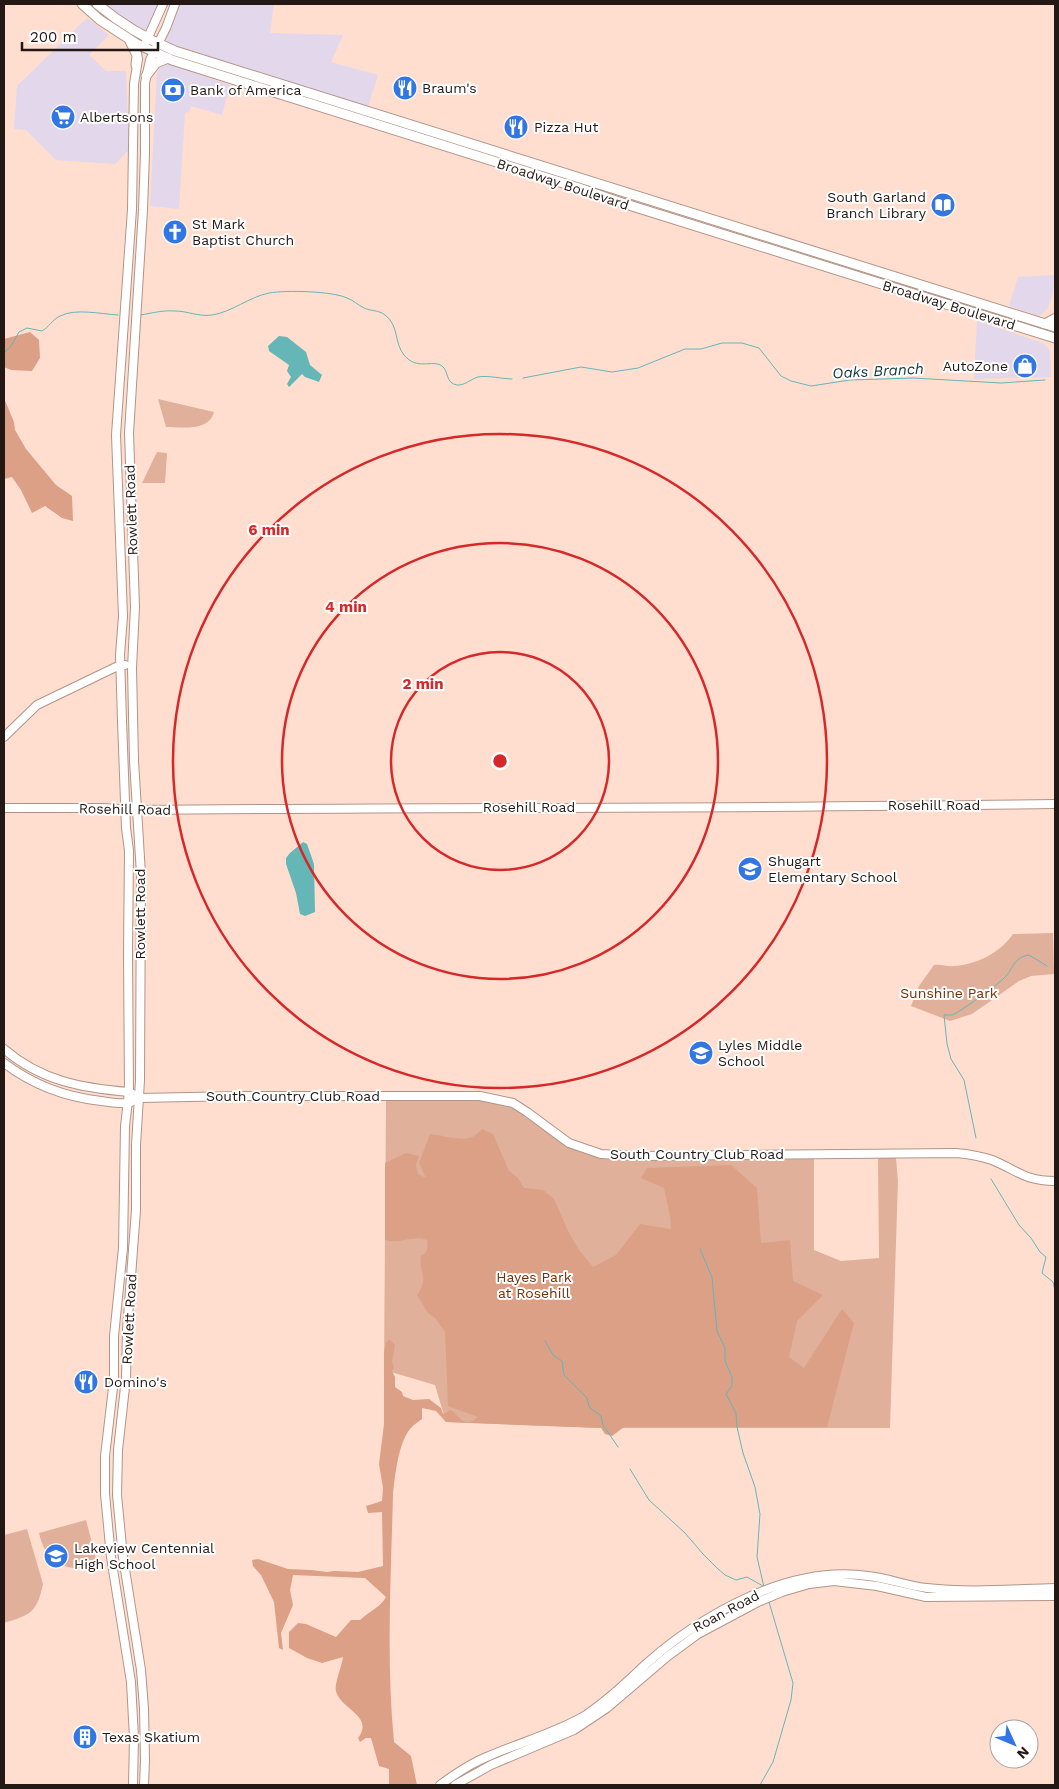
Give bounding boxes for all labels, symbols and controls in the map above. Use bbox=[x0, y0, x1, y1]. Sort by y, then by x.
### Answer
scale bar bbox=[22, 20, 159, 52]
text: 200 m bbox=[30, 28, 77, 46]
restaurant icon: Braum's bbox=[392, 75, 418, 101]
bank icon: Bank of America bbox=[160, 77, 186, 103]
place label: Braum's bbox=[422, 80, 477, 96]
place label: Bank of America bbox=[190, 82, 302, 98]
supermarket icon: Albertsons bbox=[50, 104, 76, 130]
place label: Albertsons bbox=[80, 109, 153, 125]
restaurant icon: Pizza Hut bbox=[503, 114, 529, 140]
place label: Pizza Hut bbox=[534, 119, 598, 135]
street label: Broadway Boulevard bbox=[495, 155, 631, 213]
place label: South Garland Branch Library bbox=[826, 189, 927, 221]
library icon: South Garland Branch Library bbox=[930, 192, 956, 218]
place label: St Mark Baptist Church bbox=[192, 216, 294, 248]
church icon: St Mark Baptist Church bbox=[162, 219, 188, 245]
street label: Broadway Boulevard bbox=[881, 277, 1017, 333]
shop icon: AutoZone bbox=[1012, 353, 1038, 379]
place label: AutoZone bbox=[943, 358, 1008, 374]
water label: Oaks Branch bbox=[832, 360, 924, 382]
street label: Rowlett Road bbox=[121, 464, 141, 556]
text: 6 min bbox=[248, 521, 290, 539]
text: 4 min bbox=[325, 598, 367, 616]
text: 2 min bbox=[402, 675, 444, 693]
centre of rings bbox=[491, 752, 509, 770]
street label: Rosehill Road bbox=[888, 797, 980, 813]
street label: Rosehill Road bbox=[483, 799, 575, 815]
street label: Rosehill Road bbox=[79, 800, 171, 818]
place label: Shugart Elementary School bbox=[768, 853, 898, 885]
school or university icon: Shugart Elementary School bbox=[737, 856, 763, 882]
street label: Rowlett Road bbox=[132, 869, 148, 959]
park label: Sunshine Park bbox=[900, 985, 998, 1001]
place label: Lyles Middle School bbox=[718, 1037, 802, 1069]
school or university icon: Lyles Middle School bbox=[688, 1040, 714, 1066]
street label: South Country Club Road bbox=[206, 1088, 380, 1104]
street label: South Country Club Road bbox=[610, 1146, 784, 1162]
park label: Hayes Park at Rosehill bbox=[496, 1269, 572, 1301]
street label: Rowlett Road bbox=[119, 1273, 139, 1365]
restaurant icon: Domino's bbox=[73, 1369, 99, 1395]
place label: Domino's bbox=[104, 1374, 167, 1390]
place label: Lakeview Centennial High School bbox=[74, 1540, 215, 1572]
school or university icon: Lakeview Centennial High School bbox=[43, 1543, 69, 1569]
street label: Roan Road bbox=[690, 1587, 762, 1635]
north arrow bbox=[989, 1719, 1039, 1769]
building icon: Texas Skatium bbox=[72, 1724, 98, 1750]
place label: Texas Skatium bbox=[102, 1729, 200, 1745]
text: N bbox=[1014, 1744, 1033, 1762]

